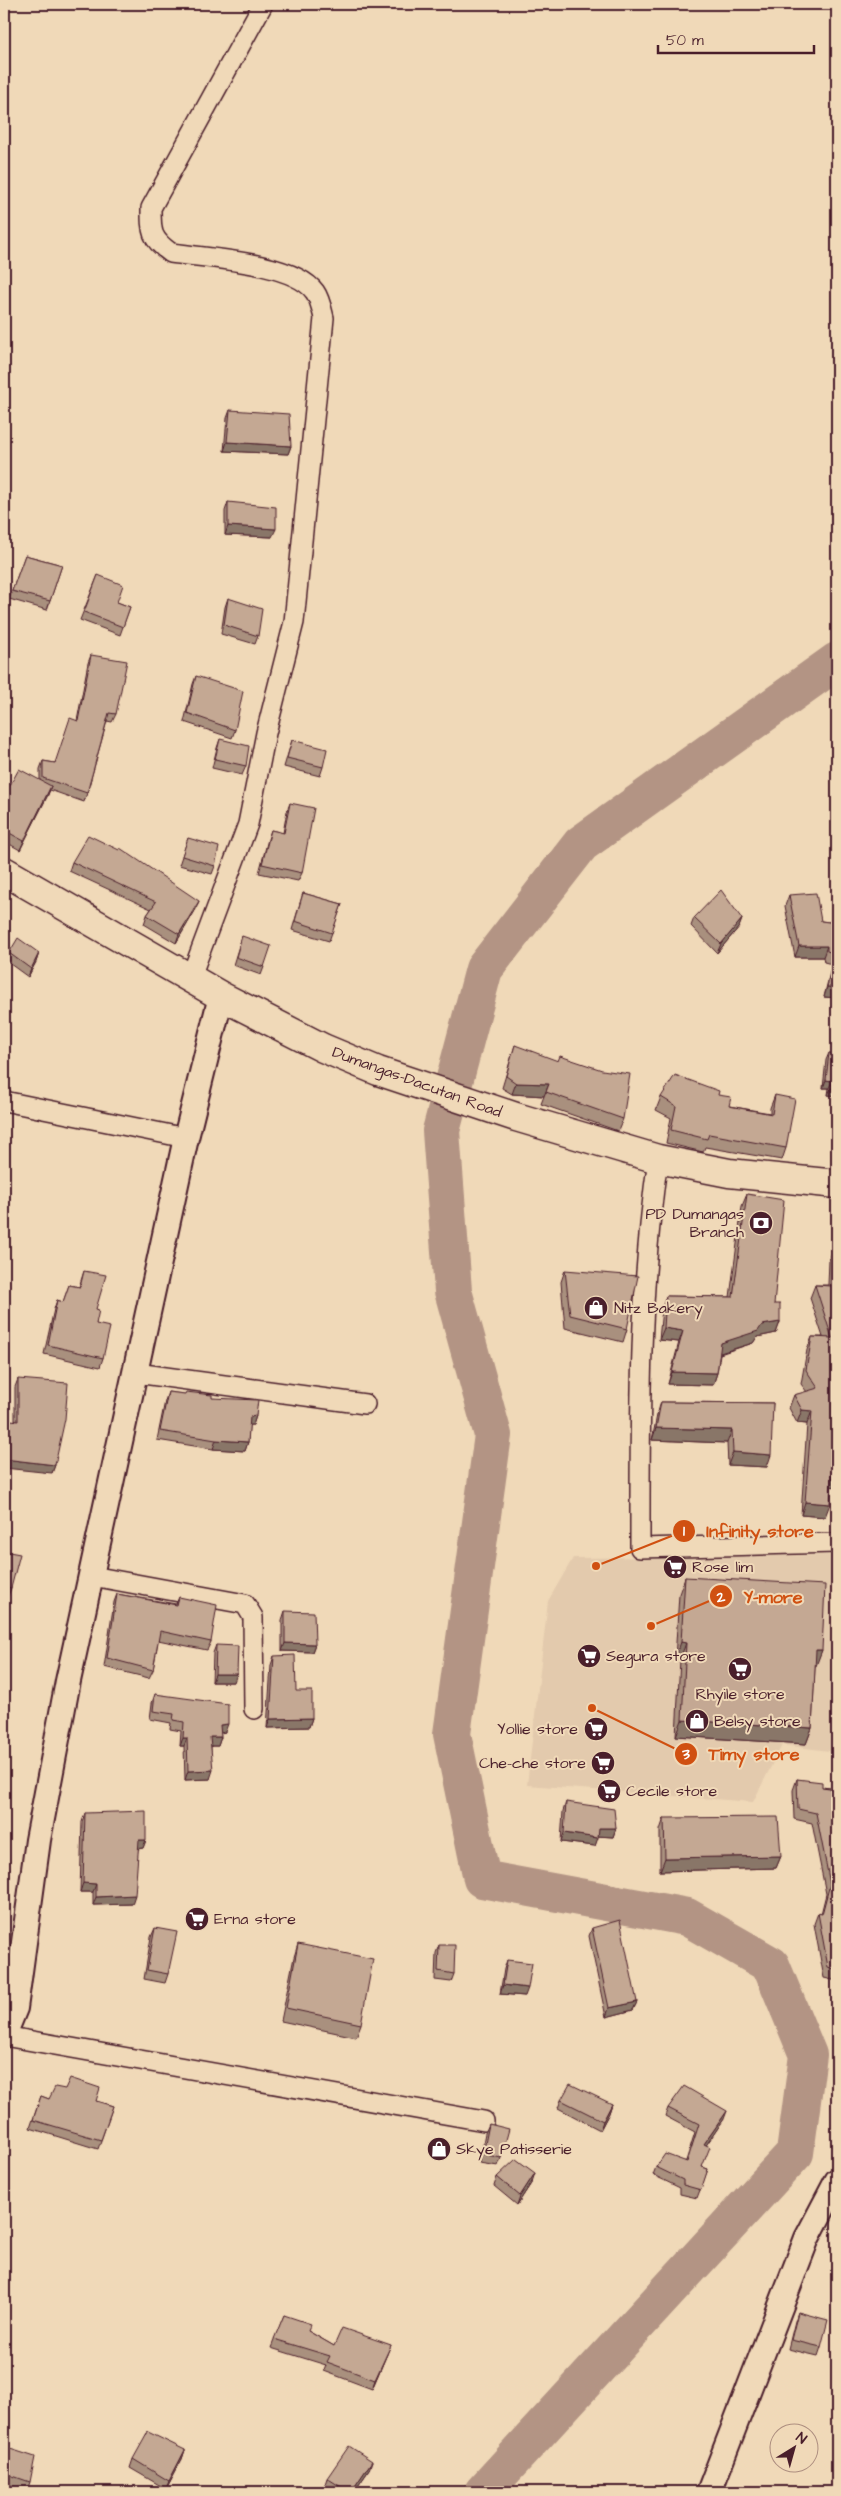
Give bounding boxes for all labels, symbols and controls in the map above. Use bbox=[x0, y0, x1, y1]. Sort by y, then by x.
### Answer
scale bar bbox=[658, 22, 815, 54]
text: 50 m bbox=[666, 30, 704, 51]
street label: Dumangas-Dacutan Road bbox=[329, 1041, 505, 1124]
place label: PD Dumangas Branch bbox=[646, 1203, 744, 1243]
bank icon: PD Dumangas Branch bbox=[748, 1210, 774, 1236]
shop icon: Nitz Bakery bbox=[583, 1295, 609, 1321]
place label: Nitz Bakery bbox=[614, 1297, 703, 1320]
callout: Infinity store bbox=[671, 1515, 824, 1548]
text: Infinity store bbox=[706, 1519, 814, 1545]
text: 1 bbox=[683, 1521, 685, 1542]
supermarket icon: Rose lim bbox=[662, 1554, 688, 1580]
place label: Rose lim bbox=[692, 1556, 753, 1578]
callout: Y-more bbox=[709, 1580, 813, 1613]
text: Y-more bbox=[743, 1585, 803, 1610]
text: 2 bbox=[716, 1587, 726, 1608]
supermarket icon: Segura store bbox=[576, 1643, 602, 1669]
place label: Segura store bbox=[606, 1645, 706, 1668]
supermarket icon: Rhyile store bbox=[727, 1656, 753, 1682]
place label: Rhyile store bbox=[695, 1683, 785, 1706]
shop icon: Belsy store bbox=[684, 1708, 710, 1734]
place label: Belsy store bbox=[714, 1710, 801, 1733]
supermarket icon: Yollie store bbox=[583, 1716, 609, 1742]
place label: Yollie store bbox=[497, 1718, 578, 1740]
callout: Timy store bbox=[673, 1737, 809, 1770]
text: Timy store bbox=[707, 1742, 800, 1768]
text: 3 bbox=[681, 1744, 690, 1765]
supermarket icon: Che-che store bbox=[590, 1750, 616, 1776]
place label: Che-che store bbox=[479, 1752, 586, 1774]
supermarket icon: Cecile store bbox=[596, 1778, 622, 1804]
place label: Cecile store bbox=[626, 1780, 717, 1802]
supermarket icon: Erna store bbox=[184, 1906, 210, 1932]
place label: Erna store bbox=[214, 1908, 296, 1930]
shop icon: Skye Patisserie bbox=[426, 2136, 452, 2162]
place label: Skye Patisserie bbox=[456, 2138, 572, 2161]
north arrow bbox=[768, 2424, 818, 2474]
text: N bbox=[792, 2428, 811, 2449]

